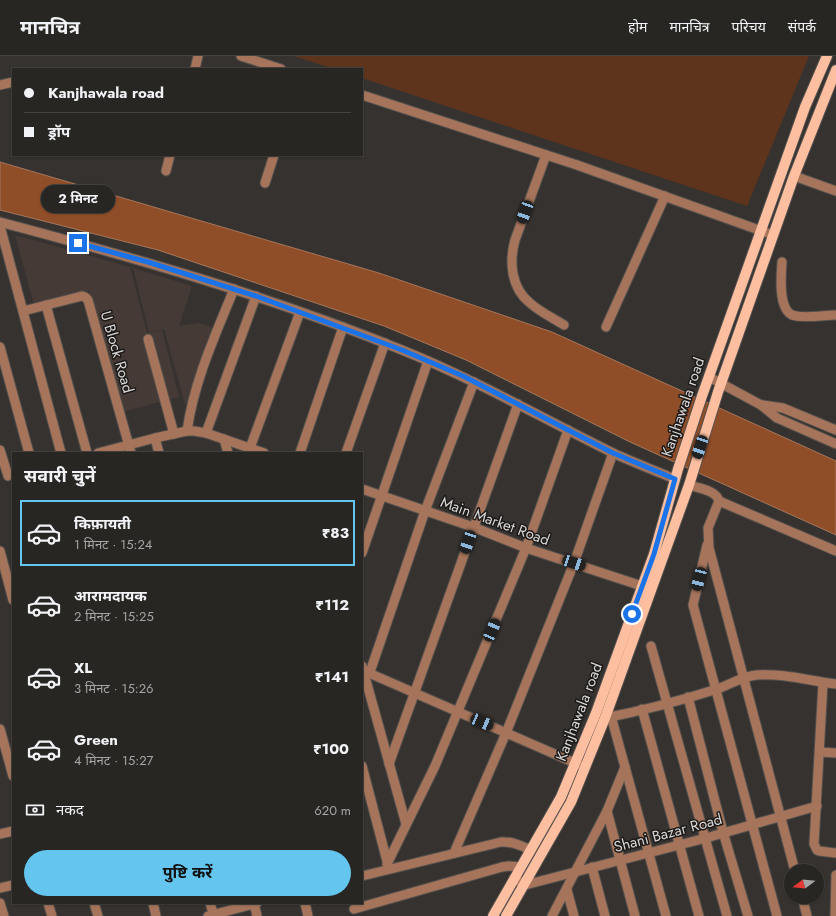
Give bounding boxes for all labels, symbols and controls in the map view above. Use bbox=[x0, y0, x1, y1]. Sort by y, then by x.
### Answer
text: मानचित्र bbox=[20, 14, 80, 41]
text: होम bbox=[628, 17, 647, 37]
text: मानचित्र bbox=[669, 17, 710, 37]
text: परिचय bbox=[732, 17, 766, 37]
text: संपर्क bbox=[788, 17, 816, 37]
text: Kanjhawala road bbox=[48, 82, 164, 104]
text: ड्रॉप bbox=[48, 121, 70, 143]
callout: 2 मिनट bbox=[41, 185, 115, 213]
text: 2 मिनट bbox=[58, 189, 98, 208]
car bbox=[515, 199, 535, 225]
route end bbox=[69, 234, 87, 252]
street label: U Block Road bbox=[95, 308, 139, 396]
street label: Kanjhawala road bbox=[656, 354, 710, 460]
car bbox=[691, 434, 709, 460]
text: सवारी चुनें bbox=[24, 463, 96, 489]
street label: Main Market Road bbox=[437, 491, 553, 551]
text: किफ़ायती bbox=[74, 513, 131, 535]
icon: car bbox=[26, 515, 62, 551]
text: ₹83 bbox=[322, 522, 349, 544]
car bbox=[458, 529, 478, 555]
text: 1 मिनट · 15:24 bbox=[74, 535, 152, 554]
car bbox=[561, 554, 587, 572]
car bbox=[690, 566, 708, 592]
text: आरामदायक bbox=[74, 585, 147, 607]
icon: car bbox=[26, 587, 62, 623]
text: ₹112 bbox=[315, 594, 349, 616]
route start bbox=[623, 605, 641, 623]
text: 2 मिनट · 15:25 bbox=[74, 607, 154, 626]
car bbox=[482, 617, 502, 643]
text: XL bbox=[74, 657, 92, 679]
icon: car bbox=[26, 659, 62, 695]
street label: Kanjhawala road bbox=[550, 660, 608, 764]
text: ₹141 bbox=[315, 666, 349, 688]
text: 3 मिनट · 15:26 bbox=[74, 679, 154, 698]
car bbox=[469, 712, 495, 732]
text: Green bbox=[74, 729, 118, 751]
icon: car bbox=[26, 731, 62, 767]
text: ₹100 bbox=[313, 738, 349, 760]
text: 4 मिनट · 15:27 bbox=[74, 751, 153, 770]
icon: cash bbox=[24, 799, 46, 821]
text: नकद bbox=[56, 799, 84, 821]
text: 620 m bbox=[314, 801, 351, 820]
street label: Shani Bazar Road bbox=[611, 808, 725, 858]
button: पुष्टि करें bbox=[24, 850, 351, 896]
north arrow bbox=[784, 864, 824, 904]
map controls bbox=[784, 864, 824, 904]

